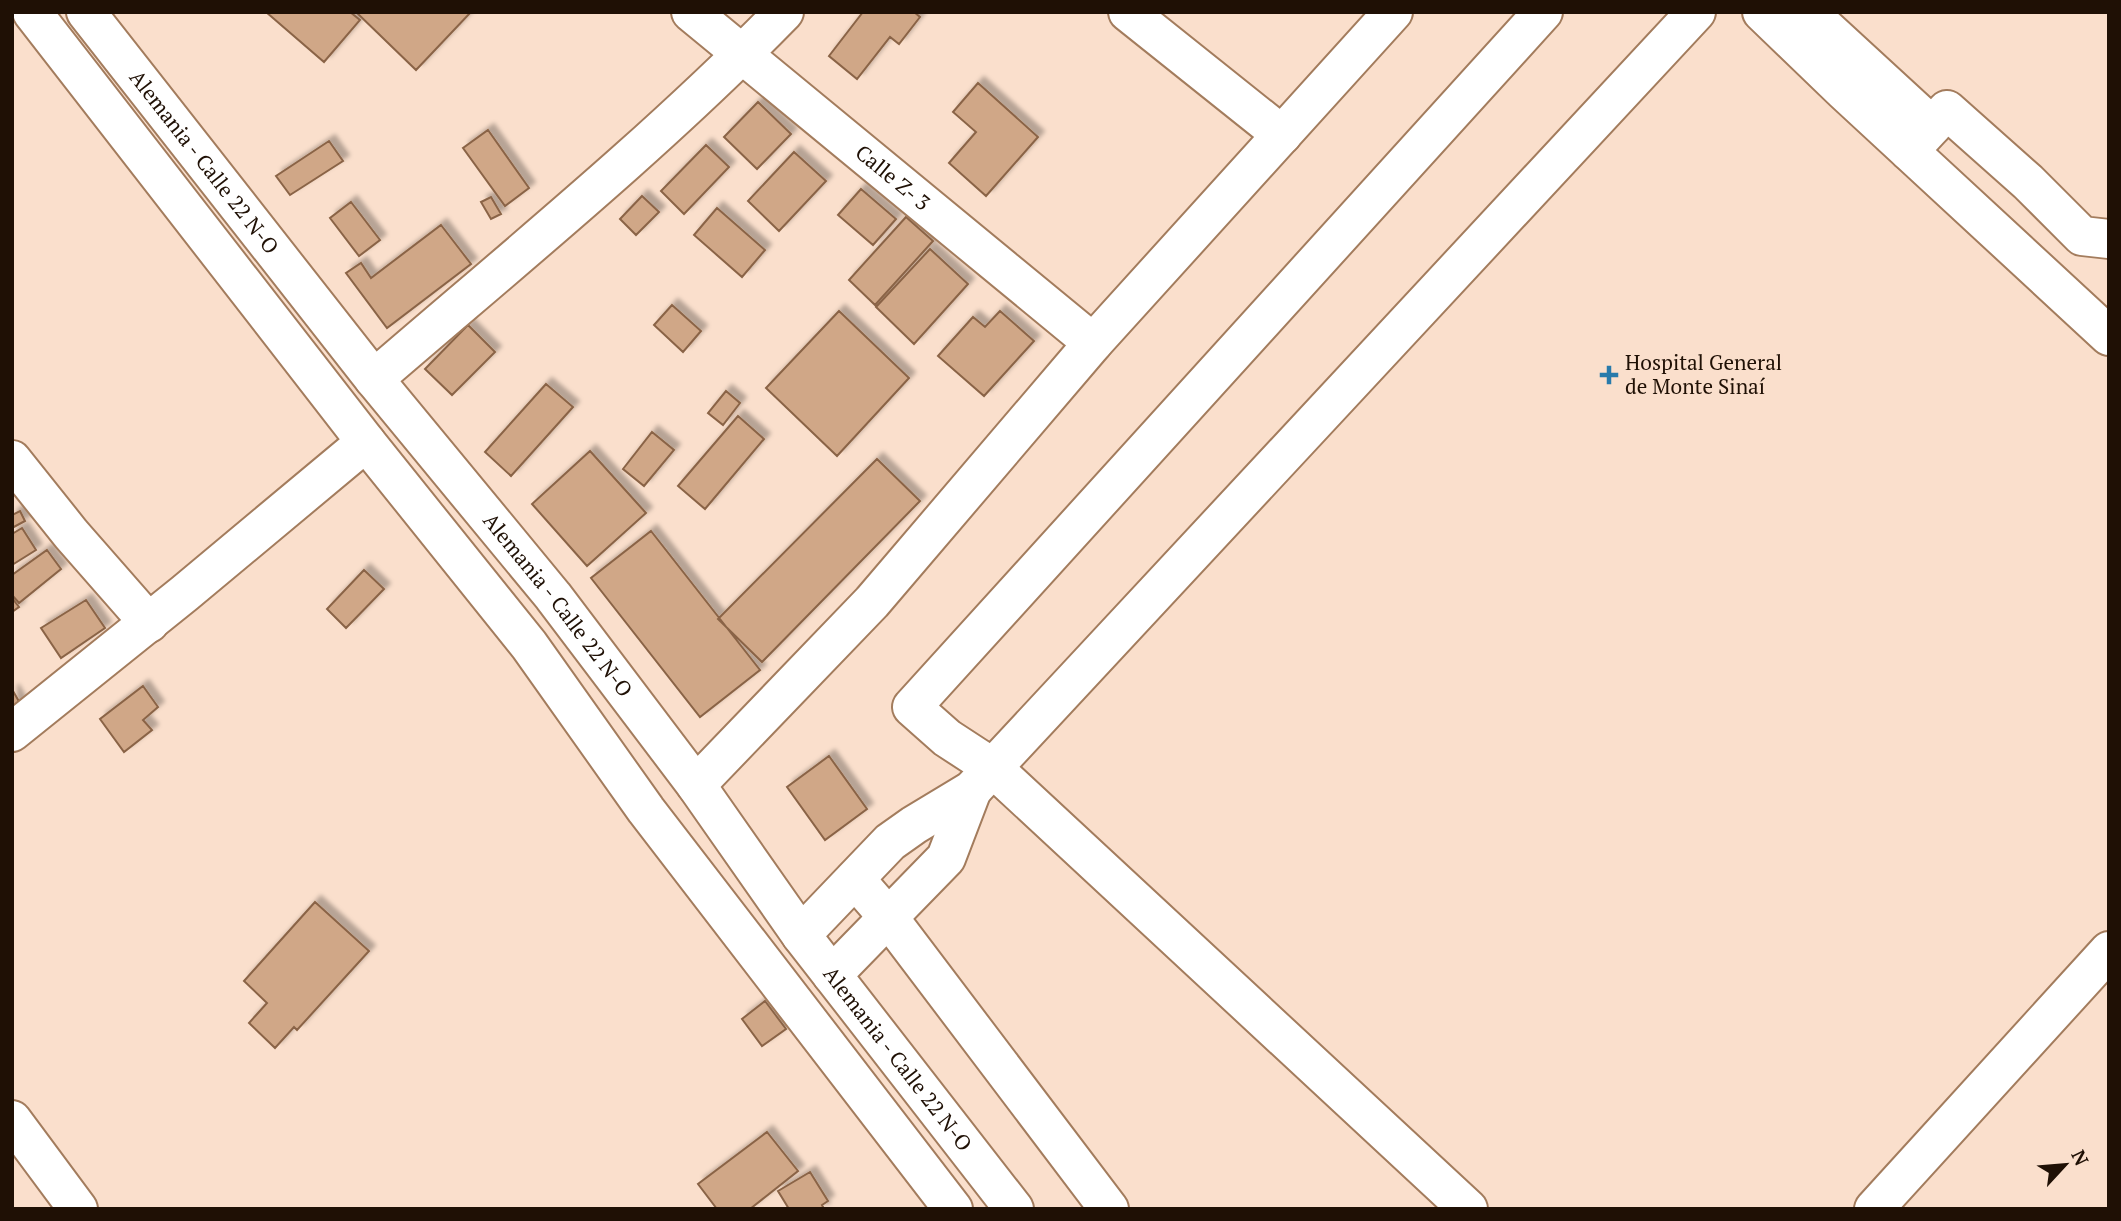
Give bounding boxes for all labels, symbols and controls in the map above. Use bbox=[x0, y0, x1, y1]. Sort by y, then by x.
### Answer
street label: Alemania - Calle 22 N-O bbox=[124, 64, 286, 259]
street label: Calle Z- 3 bbox=[850, 138, 936, 216]
place label: Hospital General de Monte Sinaí bbox=[1625, 348, 1782, 400]
marker: Hospital General de Monte Sinaí bbox=[1599, 365, 1619, 385]
street label: Alemania - Calle 22 N-O bbox=[477, 507, 640, 702]
street label: Alemania - Calle 22 N-O bbox=[818, 960, 979, 1157]
north arrow bbox=[2030, 1130, 2100, 1200]
text: N bbox=[2066, 1145, 2095, 1170]

